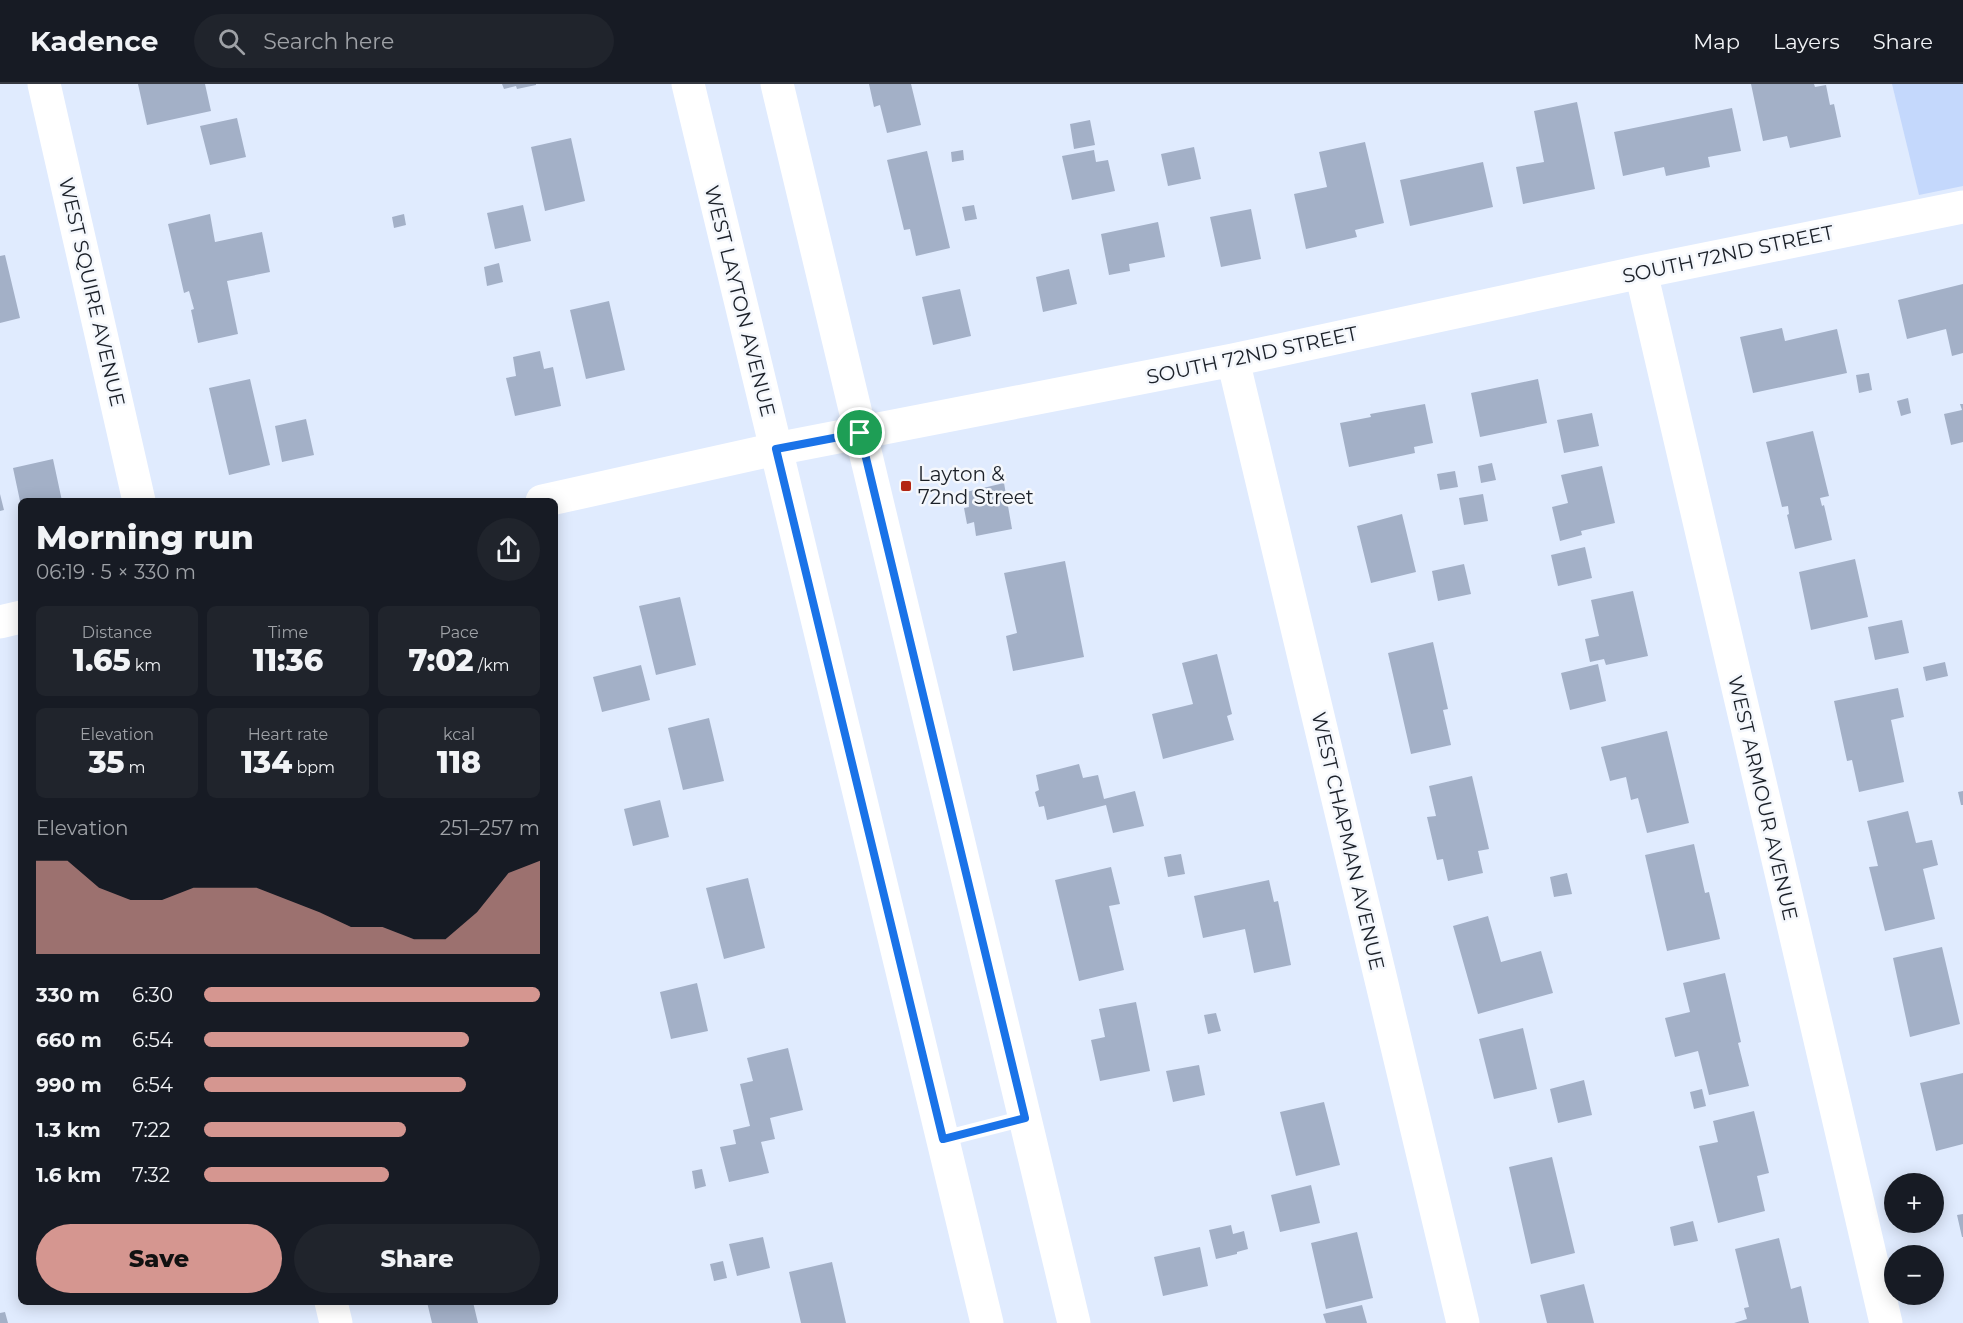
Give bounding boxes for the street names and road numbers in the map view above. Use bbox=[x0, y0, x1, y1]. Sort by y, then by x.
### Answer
street label: WEST SQUIRE AVENUE bbox=[54, 175, 130, 409]
street label: WEST LAYTON AVENUE bbox=[700, 183, 780, 419]
street label: SOUTH 72ND STREET bbox=[1620, 220, 1836, 288]
street label: SOUTH 72ND STREET bbox=[1144, 321, 1360, 389]
street label: WEST ARMOUR AVENUE bbox=[1723, 673, 1803, 923]
street label: WEST CHAPMAN AVENUE bbox=[1307, 710, 1389, 972]

